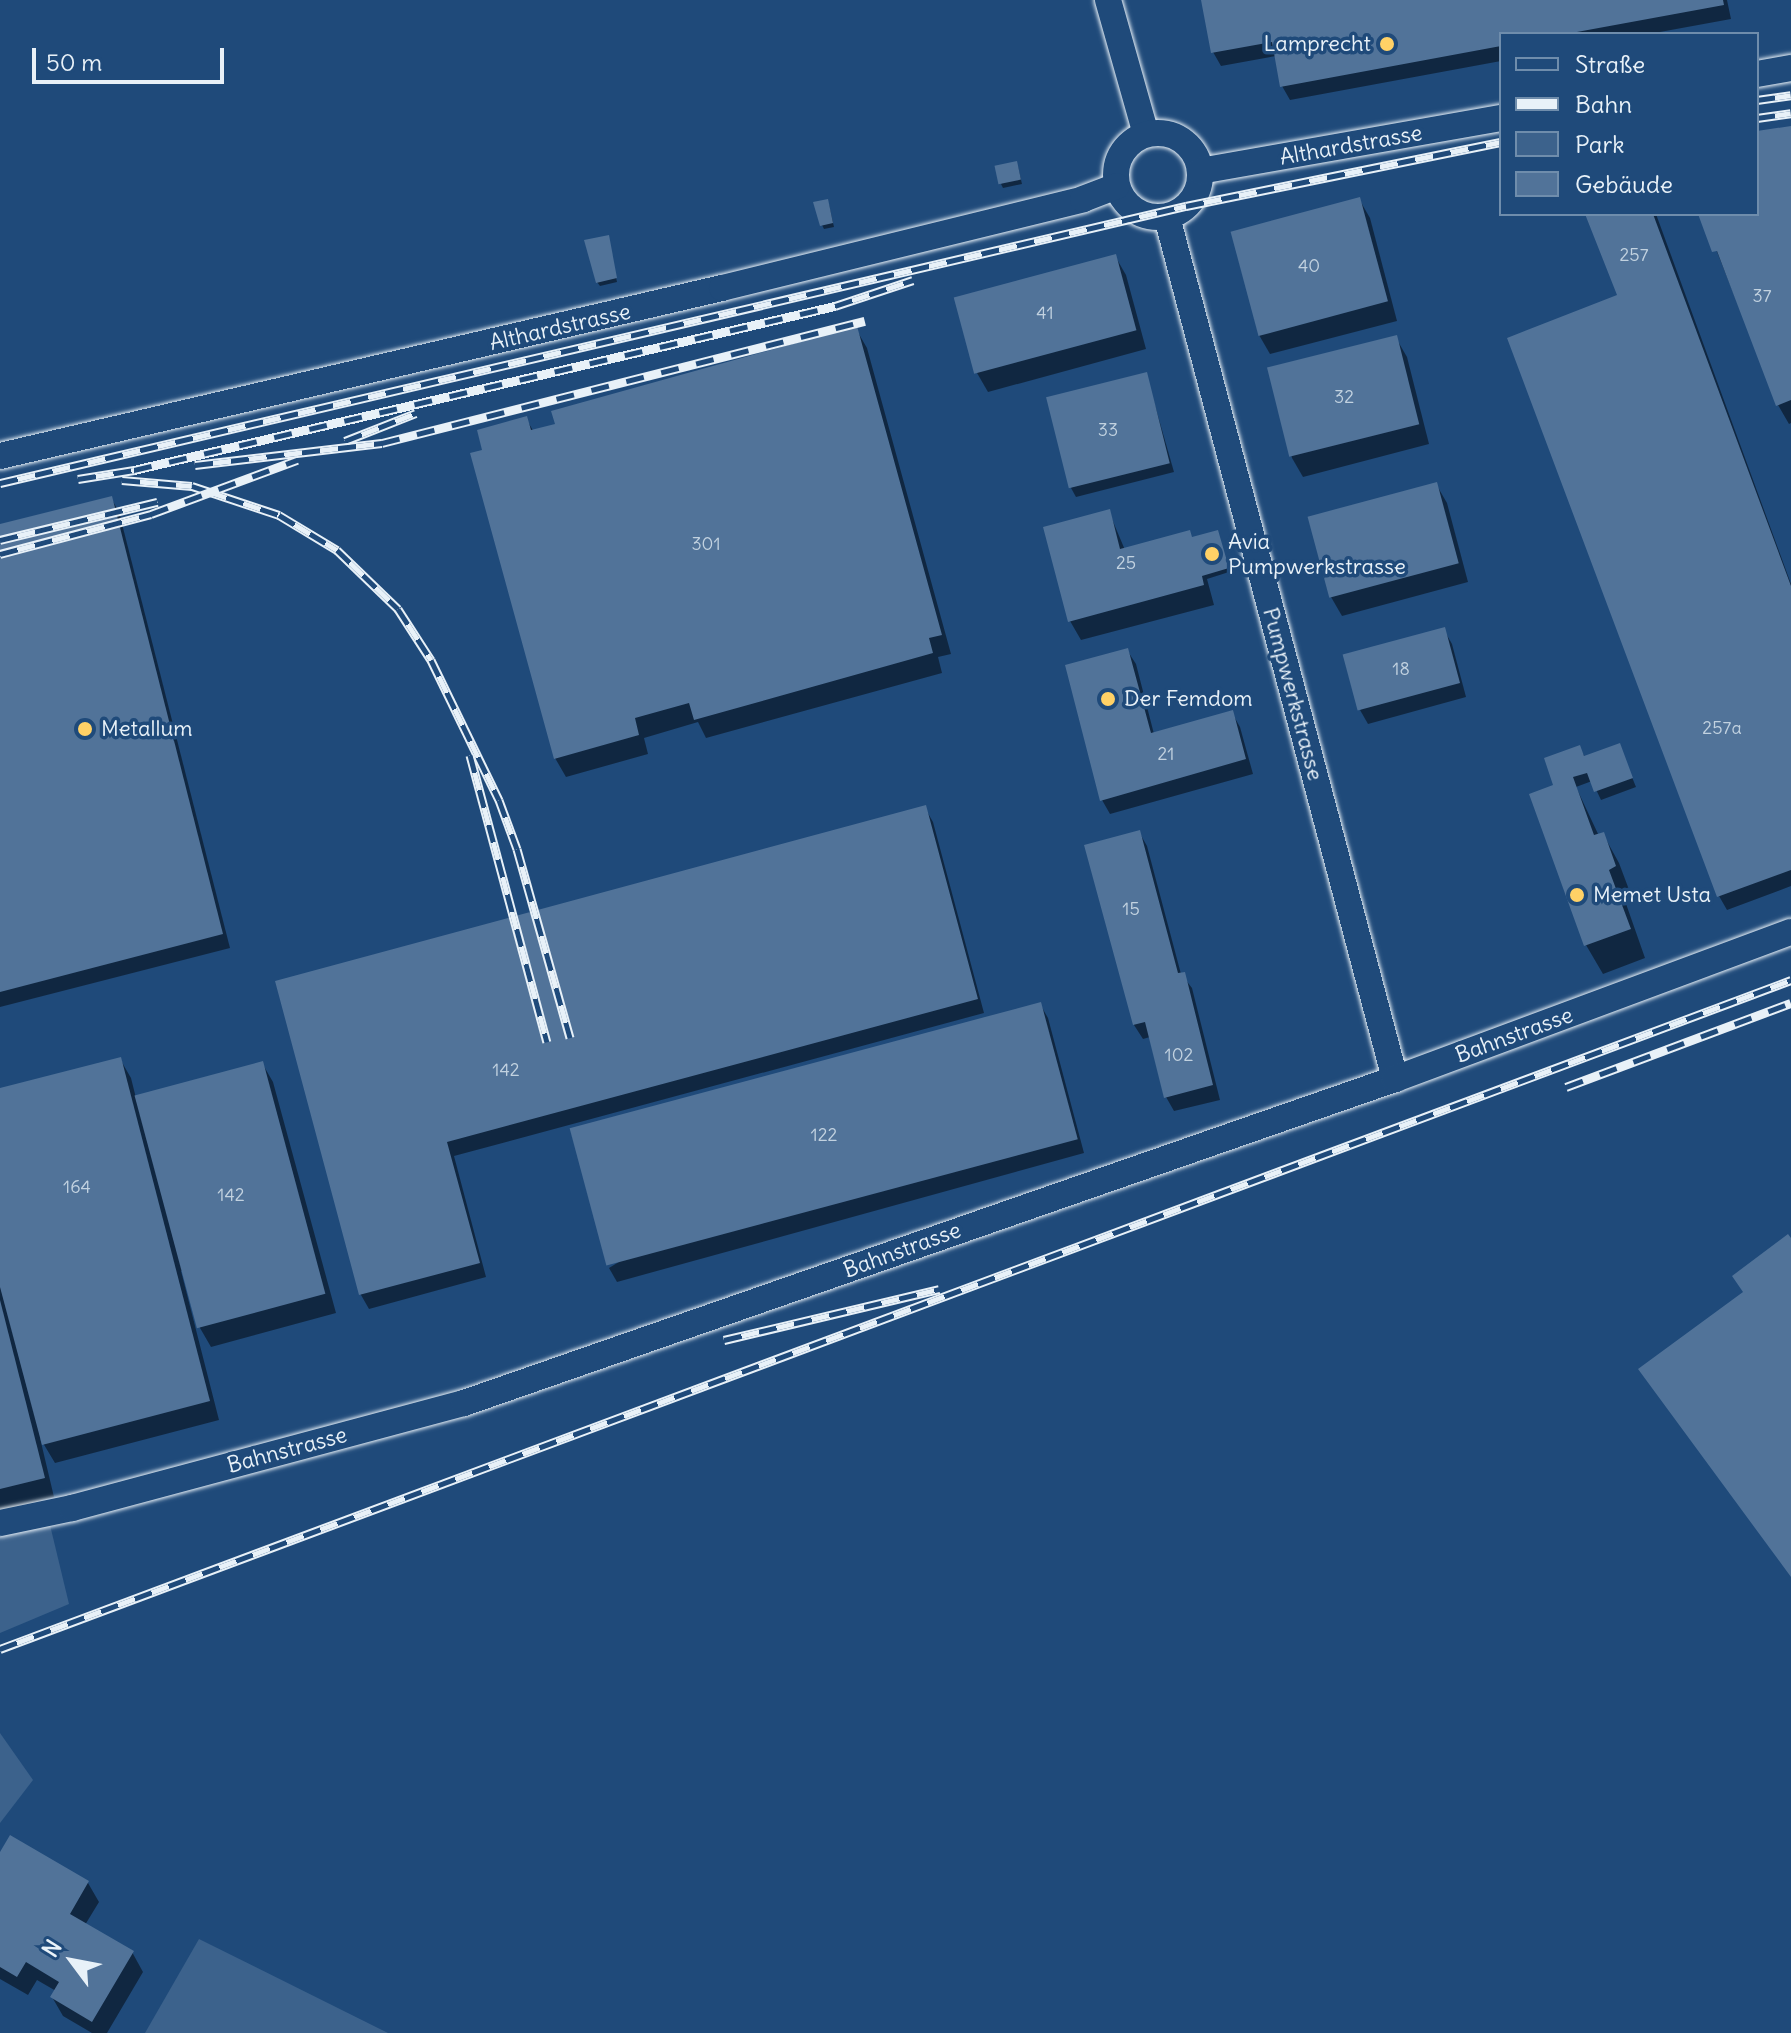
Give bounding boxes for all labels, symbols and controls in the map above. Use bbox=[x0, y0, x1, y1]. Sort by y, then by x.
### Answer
place label: Lamprecht bbox=[1264, 31, 1371, 57]
scale bar bbox=[36, 32, 228, 82]
legend bbox=[1499, 32, 1759, 216]
marker: Lamprecht bbox=[1378, 35, 1396, 53]
text: 50 m bbox=[46, 47, 102, 77]
text: Straße bbox=[1575, 49, 1645, 79]
text: Bahn bbox=[1575, 89, 1632, 119]
street label: Althardstrasse bbox=[1278, 119, 1424, 171]
text: Park bbox=[1575, 129, 1625, 159]
text: Gebäude bbox=[1575, 169, 1673, 199]
house number: 257 bbox=[1619, 244, 1649, 266]
house number: 40 bbox=[1298, 255, 1320, 277]
house number: 37 bbox=[1752, 285, 1772, 307]
street label: Althardstrasse bbox=[487, 298, 633, 356]
house number: 41 bbox=[1036, 302, 1054, 324]
house number: 32 bbox=[1334, 386, 1354, 408]
house number: 33 bbox=[1098, 419, 1118, 441]
place label: Avia Pumpwerkstrasse bbox=[1228, 528, 1406, 580]
house number: 301 bbox=[691, 533, 721, 555]
marker: Avia Pumpwerkstrasse bbox=[1203, 545, 1221, 563]
house number: 25 bbox=[1116, 552, 1136, 574]
street label: Pumpwerkstrasse bbox=[1257, 605, 1329, 783]
house number: 18 bbox=[1392, 658, 1410, 680]
place label: Der Femdom bbox=[1124, 686, 1253, 712]
marker: Der Femdom bbox=[1099, 690, 1117, 708]
place label: Metallum bbox=[101, 716, 193, 742]
house number: 257a bbox=[1702, 717, 1742, 739]
marker: Metallum bbox=[76, 720, 94, 738]
house number: 21 bbox=[1157, 743, 1175, 765]
place label: Memet Usta bbox=[1593, 882, 1711, 908]
marker: Memet Usta bbox=[1568, 886, 1586, 904]
house number: 15 bbox=[1122, 898, 1140, 920]
street label: Bahnstrasse bbox=[1452, 1002, 1576, 1068]
house number: 102 bbox=[1165, 1044, 1193, 1066]
house number: 142 bbox=[492, 1059, 520, 1081]
house number: 122 bbox=[811, 1124, 837, 1146]
house number: 164 bbox=[63, 1176, 91, 1198]
house number: 142 bbox=[217, 1184, 245, 1206]
street label: Bahnstrasse bbox=[840, 1217, 964, 1283]
street label: Bahnstrasse bbox=[224, 1421, 350, 1479]
north arrow bbox=[32, 1921, 112, 2001]
text: N bbox=[36, 1934, 68, 1962]

